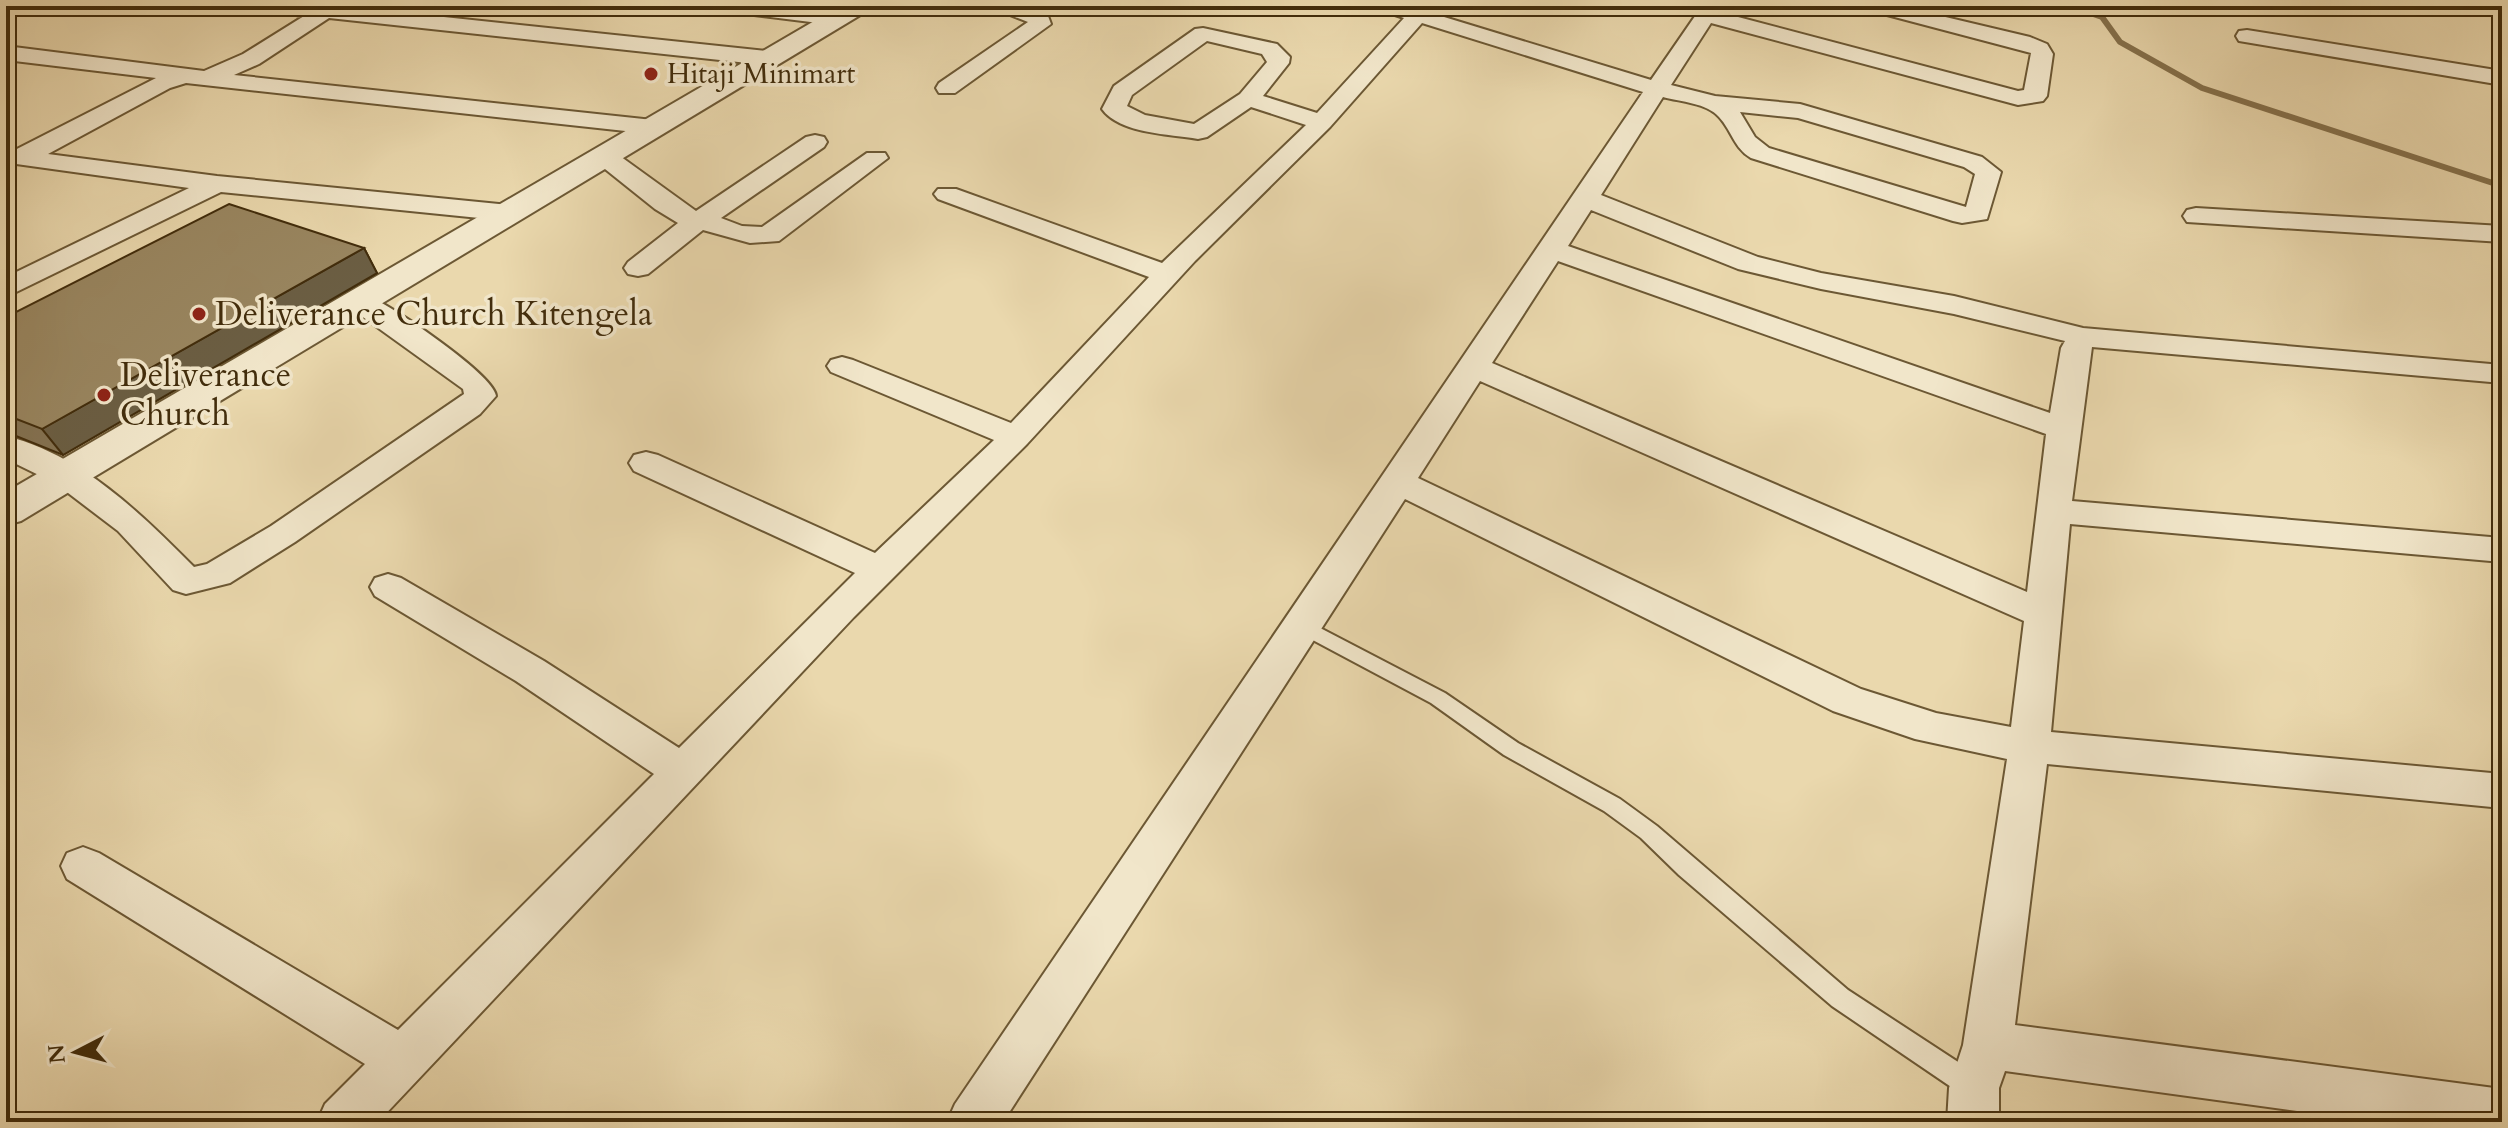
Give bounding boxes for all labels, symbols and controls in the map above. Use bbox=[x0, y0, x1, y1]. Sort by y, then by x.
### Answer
place label: Hitaji Minimart bbox=[667, 55, 856, 93]
marker: Hitaji Minimart bbox=[642, 65, 660, 83]
place label: Deliverance Church Kitengela bbox=[215, 291, 653, 337]
marker: Deliverance Church Kitengela bbox=[190, 305, 208, 323]
place label: Deliverance Church bbox=[120, 352, 291, 437]
marker: Deliverance Church bbox=[95, 386, 113, 404]
north arrow bbox=[36, 1012, 116, 1092]
text: N bbox=[41, 1043, 73, 1065]

